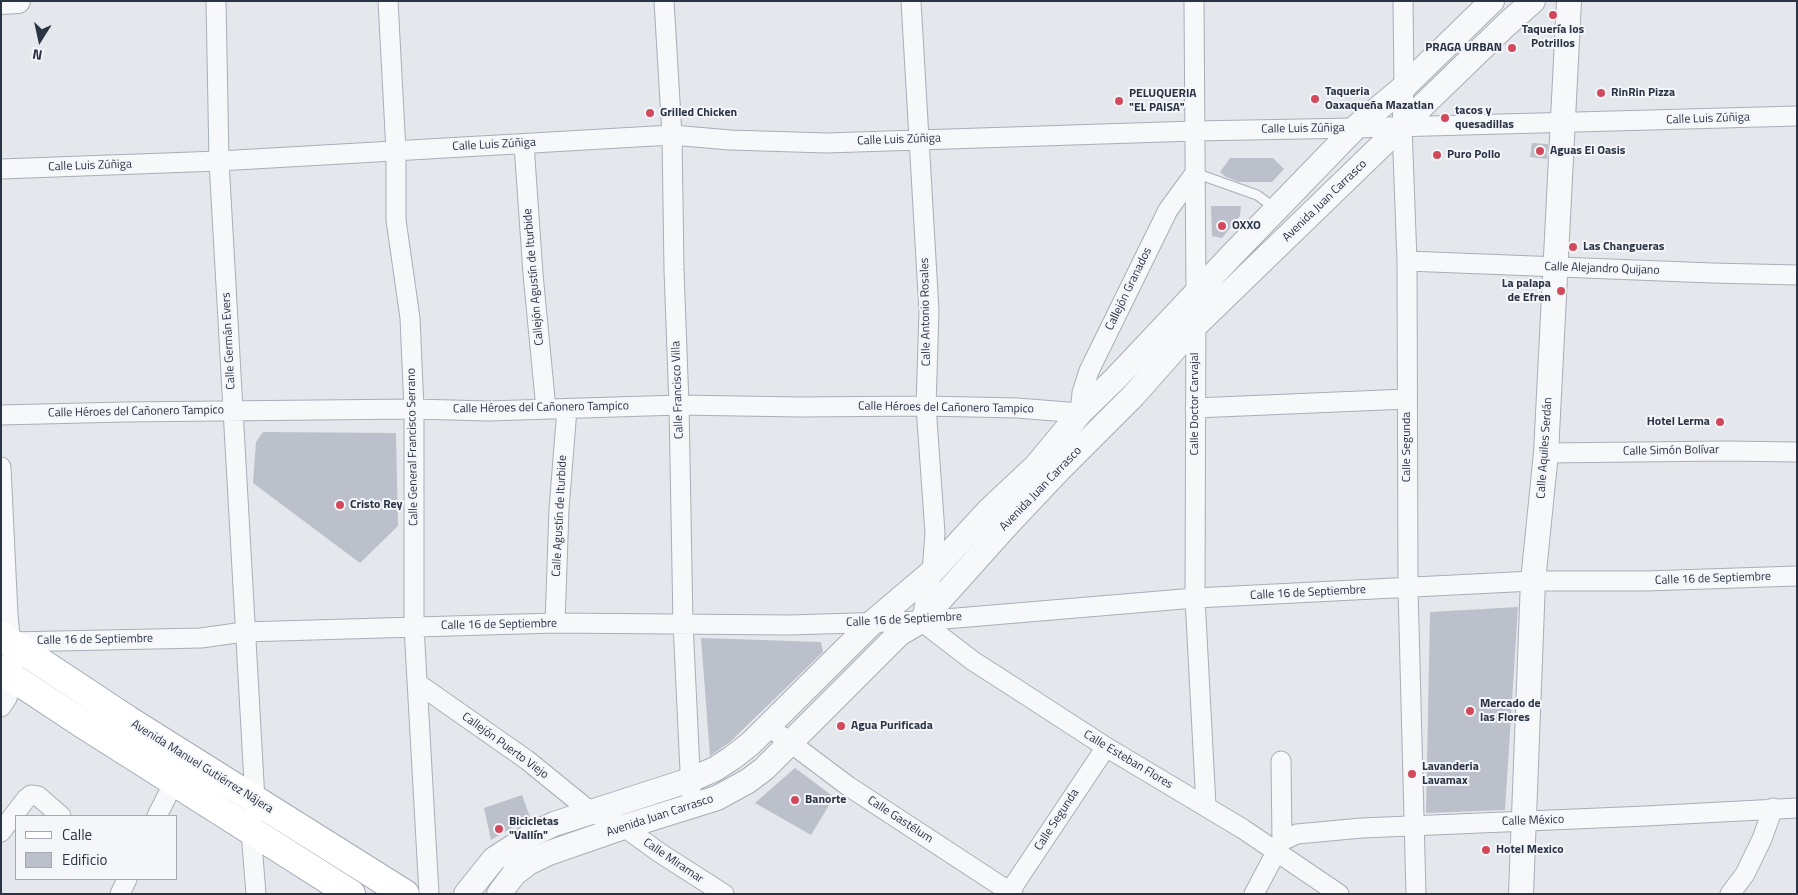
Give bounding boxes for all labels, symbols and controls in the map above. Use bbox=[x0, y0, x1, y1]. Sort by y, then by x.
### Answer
marker: Taquería los Potrillos bbox=[1547, 9, 1559, 21]
north arrow bbox=[15, 15, 65, 65]
place label: Taquería los Potrillos bbox=[1522, 23, 1584, 51]
place label: PRAGA URBAN bbox=[1425, 41, 1502, 55]
marker: PRAGA URBAN bbox=[1506, 42, 1518, 54]
text: N bbox=[31, 44, 44, 66]
place label: Taqueria Oaxaqueña Mazatlan bbox=[1325, 85, 1434, 113]
place label: RinRin Pizza bbox=[1611, 86, 1675, 100]
place label: PELUQUERIA "EL PAISA" bbox=[1129, 87, 1197, 115]
marker: RinRin Pizza bbox=[1595, 87, 1607, 99]
marker: Taqueria Oaxaqueña Mazatlan bbox=[1309, 93, 1321, 105]
marker: PELUQUERIA "EL PAISA" bbox=[1113, 95, 1125, 107]
place label: tacos y quesadillas bbox=[1455, 104, 1514, 132]
place label: Grilled Chicken bbox=[660, 106, 737, 120]
marker: Grilled Chicken bbox=[644, 107, 656, 119]
street label: Calle Luis Zúñiga bbox=[1666, 110, 1750, 128]
marker: tacos y quesadillas bbox=[1439, 112, 1451, 124]
street label: Calle Luis Zúñiga bbox=[1261, 121, 1345, 137]
street label: Calle Luis Zúñiga bbox=[857, 131, 941, 149]
street label: Calle Luis Zúñiga bbox=[452, 136, 536, 154]
place label: Aguas El Oasis bbox=[1550, 144, 1626, 158]
marker: Aguas El Oasis bbox=[1534, 145, 1546, 157]
place label: Puro Pollo bbox=[1447, 148, 1501, 162]
marker: Puro Pollo bbox=[1431, 149, 1443, 161]
street label: Calle Luis Zúñiga bbox=[48, 157, 132, 175]
street label: Avenida Juan Carrasco bbox=[1280, 157, 1370, 245]
street label: Callejón Agustín de Iturbide bbox=[521, 208, 547, 346]
place label: OXXO bbox=[1232, 219, 1261, 233]
marker: OXXO bbox=[1216, 220, 1228, 232]
place label: Las Changueras bbox=[1583, 240, 1664, 254]
marker: Las Changueras bbox=[1567, 241, 1579, 253]
street label: Callejón Granados bbox=[1103, 245, 1155, 333]
street label: Calle Antonio Rosales bbox=[918, 258, 934, 366]
street label: Calle Alejandro Quijano bbox=[1544, 260, 1660, 278]
place label: La palapa de Efren bbox=[1502, 277, 1551, 305]
marker: La palapa de Efren bbox=[1555, 285, 1567, 297]
street label: Calle Germán Evers bbox=[219, 292, 239, 390]
street label: Calle Francisco Villa bbox=[669, 341, 687, 439]
street label: Calle Doctor Carvajal bbox=[1188, 352, 1202, 456]
street label: Calle General Francisco Serrano bbox=[404, 368, 422, 526]
street label: Calle Aquiles Serdán bbox=[1534, 397, 1556, 499]
street label: Calle Héroes del Cañonero Tampico bbox=[453, 399, 629, 417]
street label: Calle Héroes del Cañonero Tampico bbox=[858, 399, 1034, 417]
street label: Calle Héroes del Cañonero Tampico bbox=[48, 403, 224, 421]
street label: Calle Segunda bbox=[1400, 412, 1414, 482]
place label: Hotel Lerma bbox=[1647, 415, 1710, 429]
marker: Hotel Lerma bbox=[1714, 416, 1726, 428]
street label: Calle Simón Bolívar bbox=[1623, 443, 1719, 459]
street label: Avenida Juan Carrasco bbox=[997, 444, 1085, 534]
street label: Calle Agustín de Iturbide bbox=[550, 455, 570, 577]
place label: Cristo Rey bbox=[350, 498, 402, 512]
marker: Cristo Rey bbox=[334, 499, 346, 511]
street label: Calle 16 de Septiembre bbox=[1655, 570, 1771, 588]
street label: Calle 16 de Septiembre bbox=[1250, 583, 1366, 603]
street label: Calle 16 de Septiembre bbox=[846, 610, 962, 630]
street label: Calle 16 de Septiembre bbox=[441, 617, 557, 633]
street label: Calle 16 de Septiembre bbox=[37, 632, 153, 648]
place label: Mercado de las Flores bbox=[1480, 697, 1541, 725]
marker: Mercado de las Flores bbox=[1464, 705, 1476, 717]
street label: Callejón Puerto Viejo bbox=[459, 710, 551, 782]
street label: Avenida Manuel Gutiérrez Nájera bbox=[128, 717, 276, 817]
place label: Agua Purificada bbox=[851, 719, 933, 733]
marker: Agua Purificada bbox=[835, 720, 847, 732]
street label: Calle Esteban Flores bbox=[1081, 728, 1175, 792]
place label: Lavanderia Lavamax bbox=[1422, 760, 1479, 788]
marker: Lavanderia Lavamax bbox=[1406, 768, 1418, 780]
street label: Calle Segunda bbox=[1032, 786, 1082, 854]
street label: Avenida Juan Carrasco bbox=[605, 792, 715, 840]
place label: Banorte bbox=[805, 793, 846, 807]
street label: Calle Gastélum bbox=[865, 793, 935, 847]
marker: Banorte bbox=[789, 794, 801, 806]
street label: Calle México bbox=[1502, 813, 1564, 829]
legend bbox=[15, 815, 178, 880]
place label: Bicicletas "Vallín" bbox=[509, 815, 559, 843]
text: Calle bbox=[62, 823, 92, 846]
marker: Bicicletas "Vallín" bbox=[493, 823, 505, 835]
street label: Calle Miramar bbox=[640, 836, 706, 886]
place label: Hotel Mexico bbox=[1496, 843, 1564, 857]
marker: Hotel Mexico bbox=[1480, 844, 1492, 856]
text: Edificio bbox=[62, 848, 107, 871]

